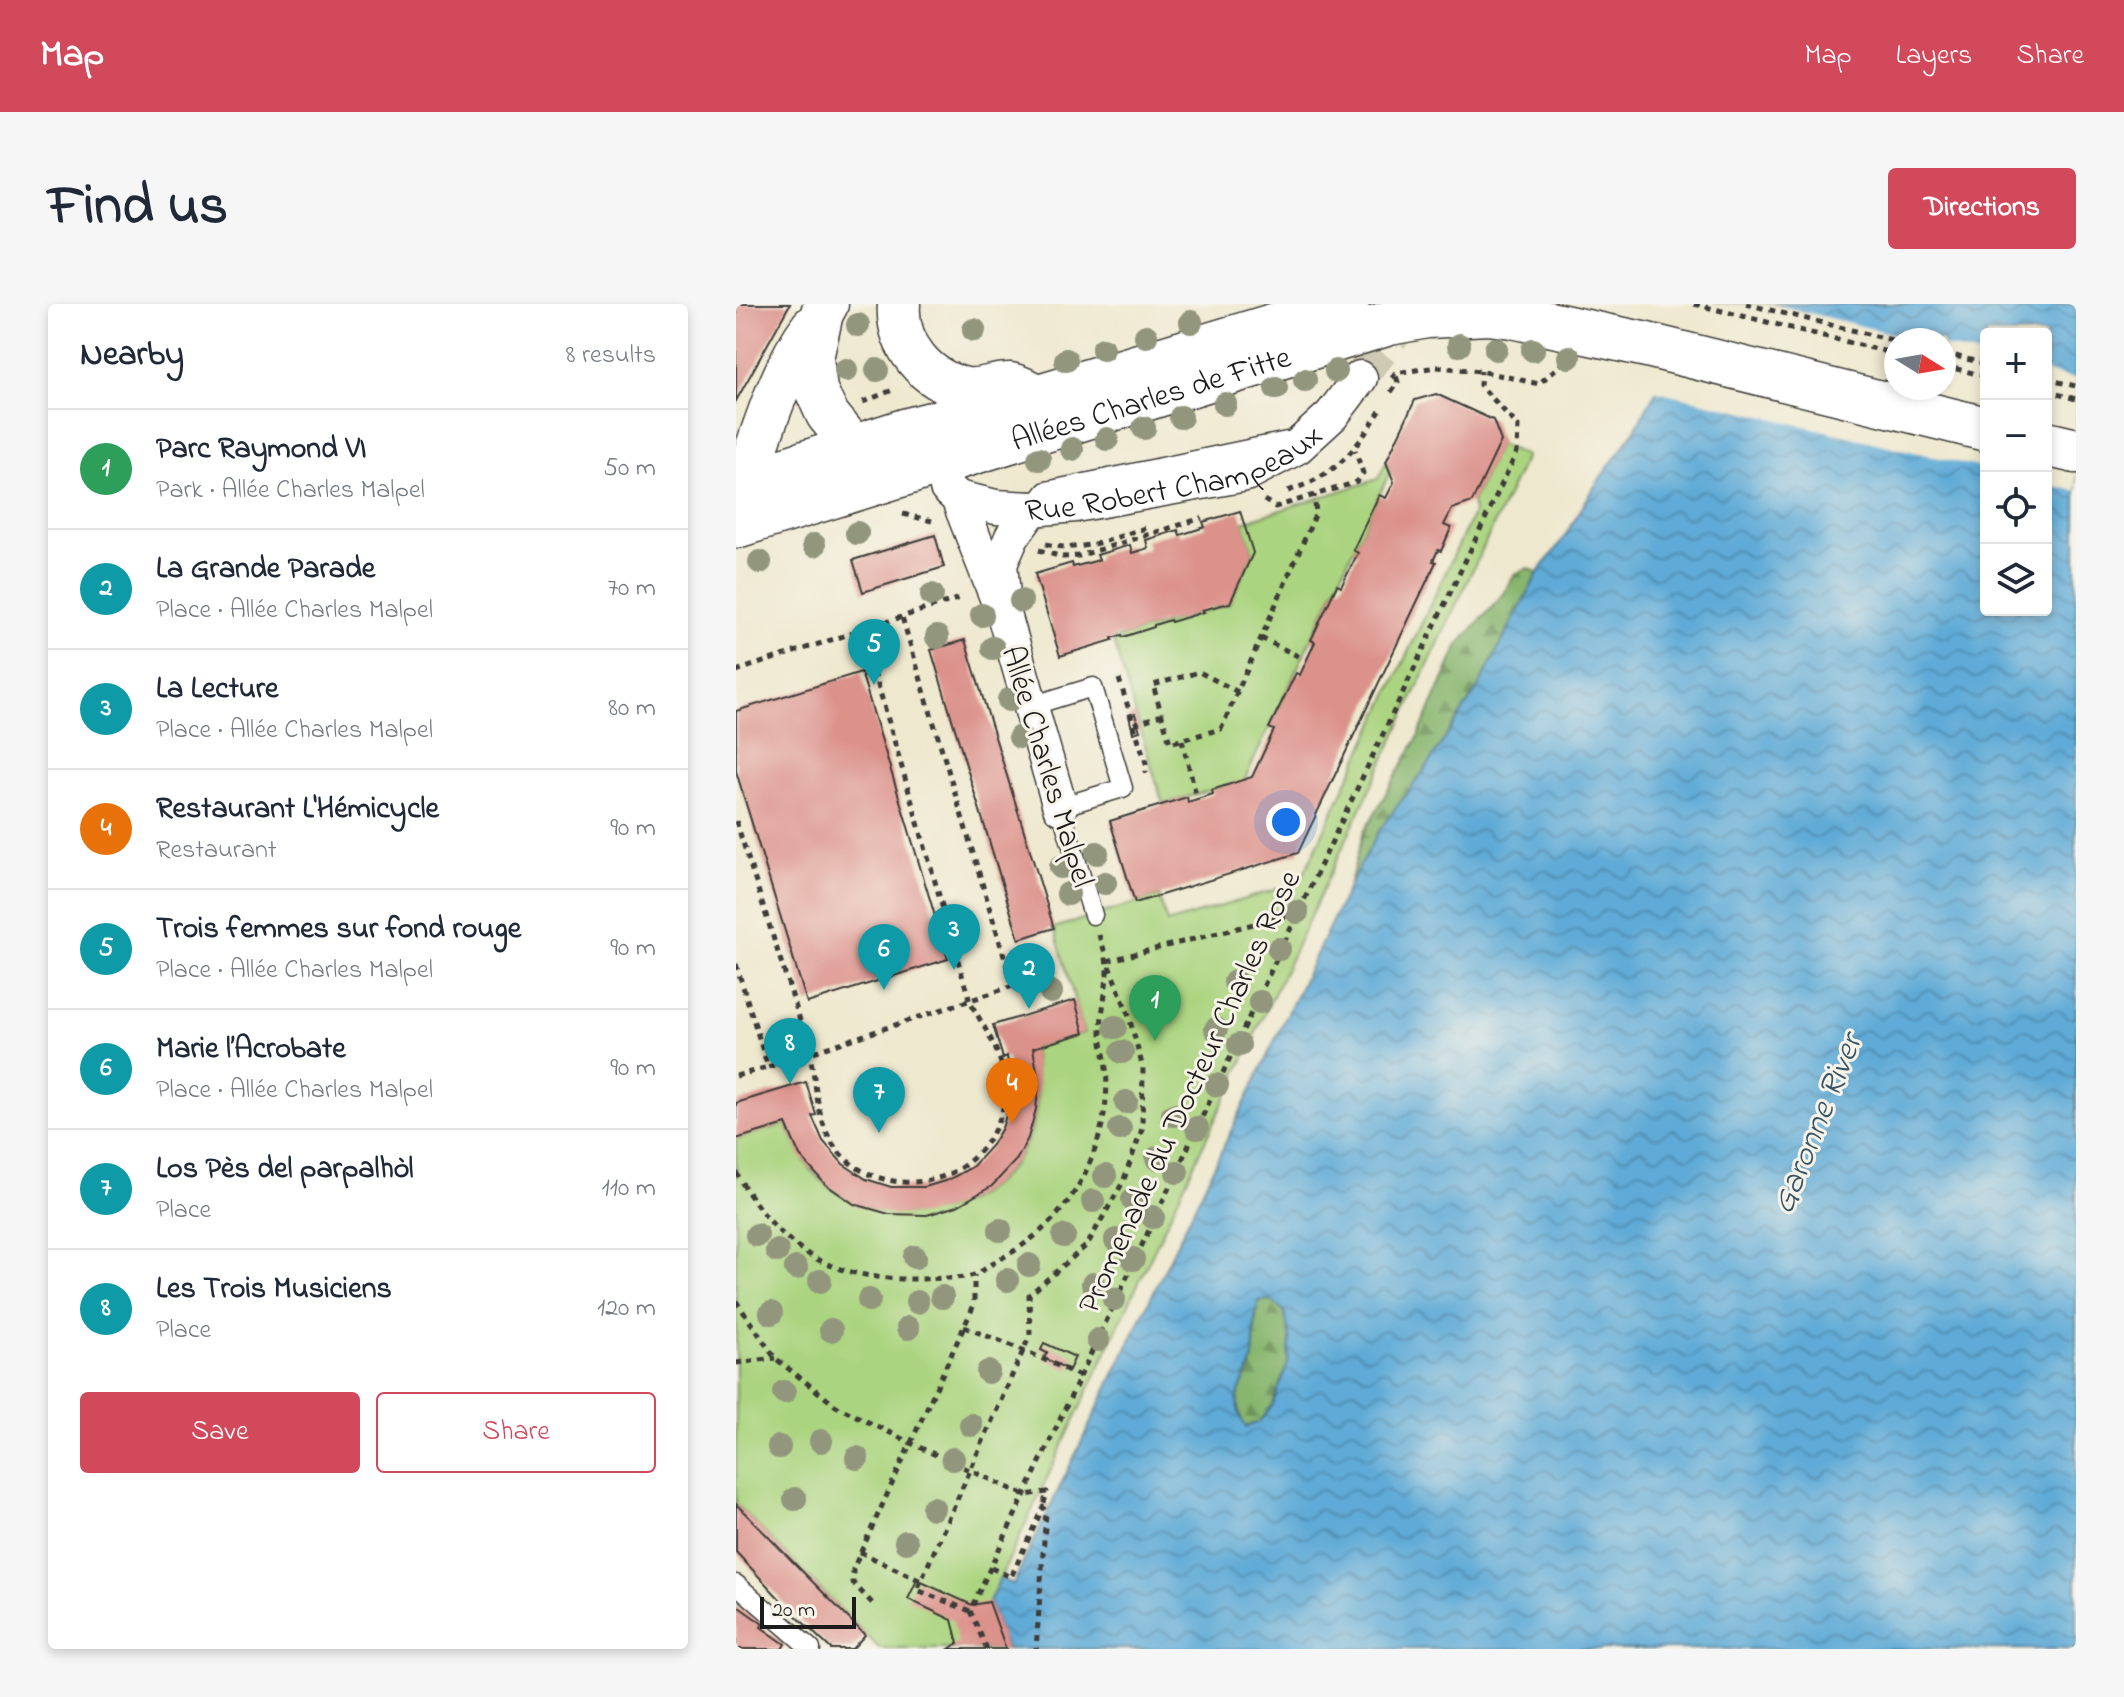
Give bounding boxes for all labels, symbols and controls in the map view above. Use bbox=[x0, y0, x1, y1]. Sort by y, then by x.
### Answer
text: Map bbox=[40, 28, 104, 84]
text: Map bbox=[1804, 36, 1852, 77]
text: Layers bbox=[1896, 36, 1972, 77]
text: Share bbox=[2016, 36, 2084, 77]
text: Find us bbox=[48, 168, 228, 249]
button: Directions bbox=[1888, 168, 2076, 249]
north arrow bbox=[1884, 328, 1956, 400]
map controls bbox=[1980, 328, 2052, 616]
button: + bbox=[1980, 328, 2052, 400]
text: Nearby bbox=[80, 331, 184, 381]
street label: Allées Charles de Fitte bbox=[1006, 335, 1298, 466]
text: 8 results bbox=[566, 337, 656, 375]
button: − bbox=[1980, 400, 2052, 472]
street label: Rue Robert Champeaux bbox=[1023, 415, 1335, 537]
text: Parc Raymond VI bbox=[156, 428, 367, 472]
text: 1 bbox=[102, 450, 110, 488]
text: 50 m bbox=[603, 450, 656, 488]
text: Park · Allée Charles Malpel bbox=[156, 472, 425, 510]
button: locate bbox=[1980, 472, 2052, 544]
button: layers bbox=[1980, 544, 2052, 616]
text: La Grande Parade bbox=[156, 548, 375, 592]
text: 2 bbox=[100, 570, 112, 608]
text: 70 m bbox=[607, 570, 656, 608]
text: Place · Allée Charles Malpel bbox=[156, 592, 433, 630]
pin: 5 bbox=[848, 619, 900, 685]
street label: Allée Charles Malpel bbox=[987, 640, 1105, 894]
text: La Lecture bbox=[156, 668, 279, 712]
text: 3 bbox=[101, 690, 111, 728]
text: 80 m bbox=[608, 690, 656, 728]
text: Place · Allée Charles Malpel bbox=[156, 712, 433, 750]
text: Restaurant L'Hémicycle bbox=[156, 788, 439, 832]
your location bbox=[1266, 802, 1306, 842]
text: 4 bbox=[101, 810, 111, 848]
text: 90 m bbox=[610, 810, 656, 848]
text: Restaurant bbox=[156, 832, 276, 870]
street label: Promenade du Docteur Charles Rose bbox=[1068, 862, 1315, 1322]
pin: 3 bbox=[928, 904, 980, 970]
text: Trois femmes sur fond rouge bbox=[156, 908, 521, 952]
pin: 6 bbox=[858, 924, 910, 990]
text: 5 bbox=[99, 930, 113, 968]
text: 90 m bbox=[610, 930, 656, 968]
pin: 2 bbox=[1003, 943, 1055, 1009]
text: Place · Allée Charles Malpel bbox=[156, 952, 433, 990]
pin: 1 bbox=[1129, 975, 1181, 1041]
pin: 8 bbox=[764, 1018, 816, 1084]
water label: Garonne River bbox=[1760, 1023, 1879, 1222]
text: Marie l’Acrobate bbox=[156, 1028, 346, 1072]
text: 6 bbox=[100, 1050, 112, 1088]
text: 90 m bbox=[610, 1050, 656, 1088]
pin: 4 bbox=[986, 1058, 1038, 1124]
pin: 7 bbox=[853, 1067, 905, 1133]
text: Place · Allée Charles Malpel bbox=[156, 1072, 433, 1110]
text: Los Pès del parpalhòl bbox=[156, 1148, 413, 1192]
text: 7 bbox=[101, 1170, 111, 1208]
text: 110 m bbox=[602, 1170, 656, 1208]
text: Place bbox=[156, 1192, 211, 1230]
text: Les Trois Musiciens bbox=[156, 1268, 392, 1312]
text: 8 bbox=[101, 1290, 111, 1328]
text: 120 m bbox=[597, 1290, 656, 1328]
text: Place bbox=[156, 1312, 211, 1350]
button: Save bbox=[80, 1392, 360, 1473]
button: Share bbox=[376, 1392, 656, 1473]
scale bar bbox=[760, 1593, 856, 1629]
text: 20 m bbox=[772, 1595, 815, 1627]

